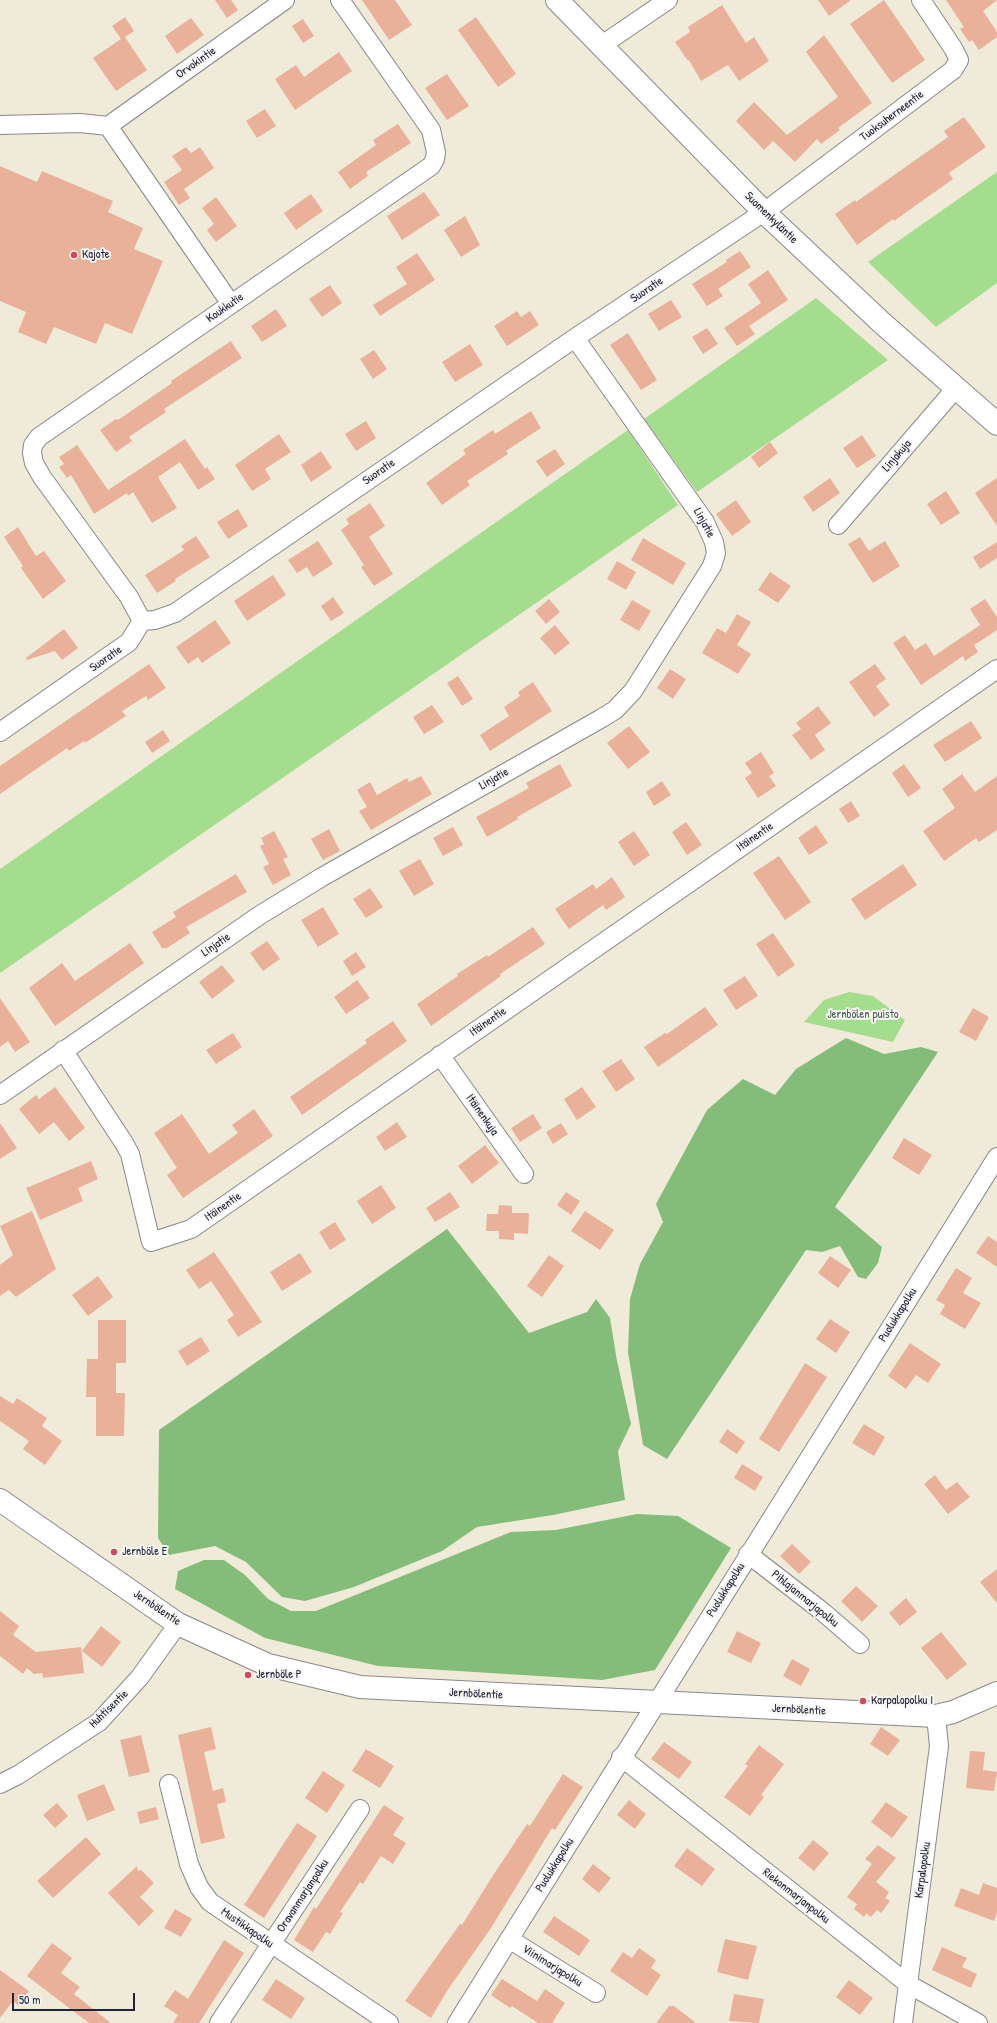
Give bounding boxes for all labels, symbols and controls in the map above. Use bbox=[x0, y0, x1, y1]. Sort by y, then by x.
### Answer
street label: Orvokintie bbox=[173, 44, 219, 82]
street label: Tuoksuherneentie bbox=[857, 87, 927, 145]
street label: Suomenkyläntie bbox=[741, 189, 801, 247]
place label: Kajote bbox=[82, 248, 110, 262]
marker: Kajote bbox=[69, 250, 79, 260]
street label: Suoratie bbox=[628, 274, 666, 306]
street label: Koukkutie bbox=[204, 290, 246, 326]
street label: Linjakuja bbox=[879, 437, 915, 475]
street label: Suoratie bbox=[360, 456, 398, 488]
street label: Linjatie bbox=[690, 506, 718, 540]
street label: Suoratie bbox=[87, 643, 125, 675]
street label: Linjatie bbox=[477, 765, 511, 793]
street label: Itäinentie bbox=[734, 819, 776, 855]
street label: Linjatie bbox=[199, 930, 233, 960]
street label: Itäinentie bbox=[467, 1004, 509, 1040]
park label: Jernbölen puisto bbox=[827, 1008, 899, 1022]
street label: Itäinenkuja bbox=[463, 1092, 501, 1138]
street label: Itäinentie bbox=[202, 1189, 244, 1225]
street label: Puolukkapolku bbox=[876, 1285, 920, 1345]
place label: Jernböle E bbox=[122, 1545, 167, 1559]
marker: Jernböle E bbox=[109, 1547, 119, 1557]
street label: Puolukkapolku bbox=[704, 1560, 748, 1620]
street label: Pihlajanmarjapolku bbox=[768, 1568, 842, 1630]
street label: Jernbölentie bbox=[131, 1587, 183, 1629]
place label: Jernböle P bbox=[256, 1668, 302, 1682]
marker: Jernböle P bbox=[243, 1670, 253, 1680]
street label: Jernbölentie bbox=[449, 1685, 503, 1703]
street label: Huhtisentie bbox=[86, 1687, 132, 1731]
place label: Karpalopolku I bbox=[871, 1694, 933, 1708]
marker: Karpalopolku I bbox=[858, 1696, 868, 1706]
street label: Jernbölentie bbox=[772, 1701, 826, 1719]
street label: Puolukkapolku bbox=[533, 1835, 577, 1895]
street label: Karpalopolku bbox=[912, 1841, 934, 1899]
street label: Oravanmarjanpolku bbox=[274, 1857, 332, 1935]
street label: Riekonmarjanpolku bbox=[759, 1865, 833, 1927]
street label: Mustikkapolku bbox=[218, 1905, 276, 1951]
street label: Viinimarjapolku bbox=[519, 1942, 585, 1990]
scale bar bbox=[14, 1985, 137, 2011]
text: 50 m bbox=[19, 1991, 40, 2008]

